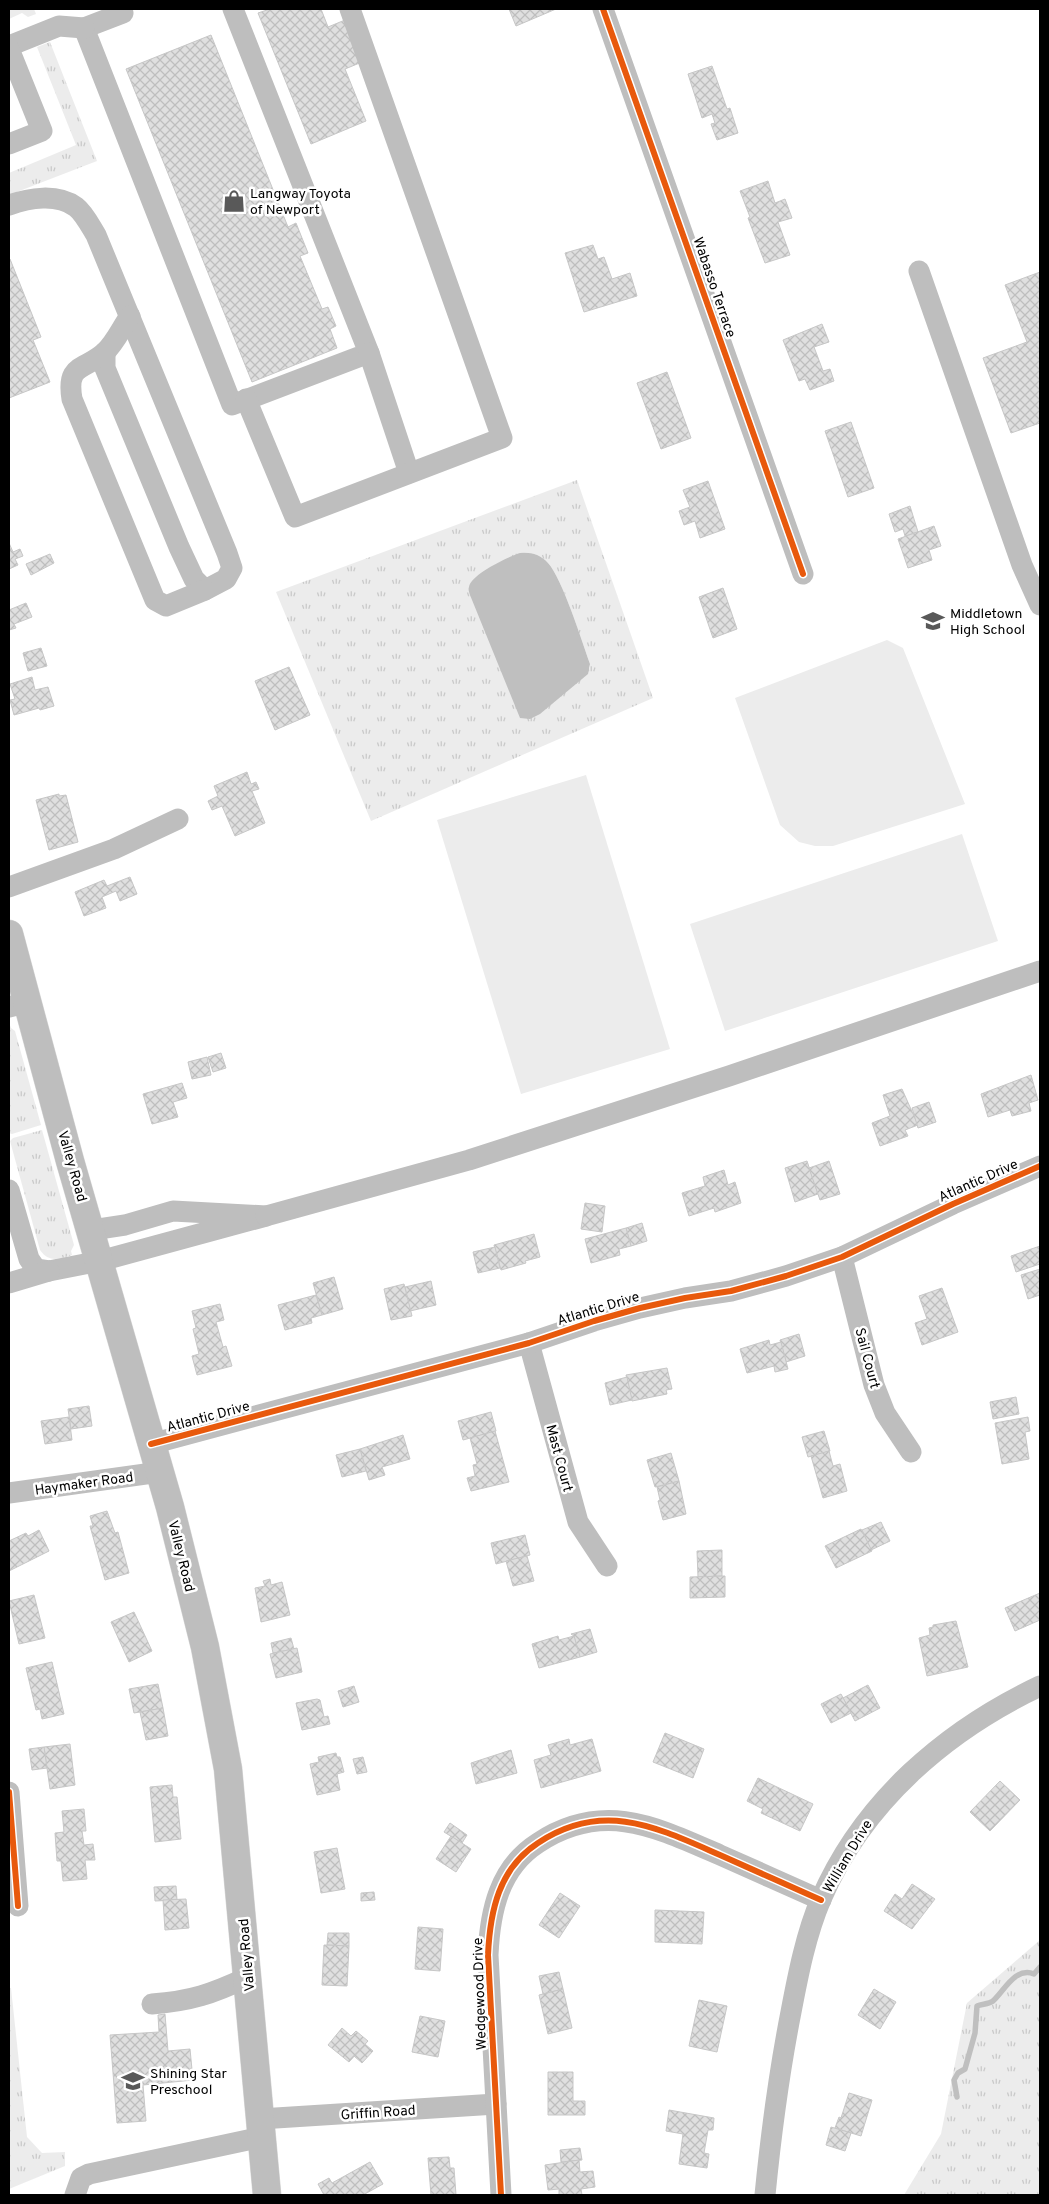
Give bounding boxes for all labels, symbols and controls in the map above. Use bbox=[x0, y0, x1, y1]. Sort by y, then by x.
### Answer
place label: Langway Toyota of Newport bbox=[250, 186, 351, 219]
shop icon: Langway Toyota of Newport bbox=[221, 188, 247, 214]
street label: Wabasso Terrace bbox=[688, 235, 739, 340]
place label: Middletown High School bbox=[950, 606, 1025, 639]
school or university icon: Middletown High School bbox=[920, 608, 946, 634]
street label: Valley Road bbox=[53, 1129, 90, 1204]
street label: Atlantic Drive bbox=[936, 1156, 1021, 1206]
street label: Atlantic Drive bbox=[555, 1289, 642, 1330]
street label: Sail Court bbox=[850, 1326, 883, 1391]
street label: Atlantic Drive bbox=[165, 1398, 252, 1437]
street label: Mast Court bbox=[541, 1423, 576, 1494]
street label: Haymaker Road bbox=[34, 1469, 135, 1500]
street label: Valley Road bbox=[163, 1519, 198, 1594]
street label: William Drive bbox=[820, 1817, 877, 1896]
street label: Valley Road bbox=[236, 1918, 259, 1992]
street label: Wedgewood Drive bbox=[470, 1937, 491, 2051]
place label: Shining Star Preschool bbox=[150, 2066, 227, 2099]
school or university icon: Shining Star Preschool bbox=[120, 2068, 146, 2094]
street label: Griffin Road bbox=[340, 2102, 416, 2125]

